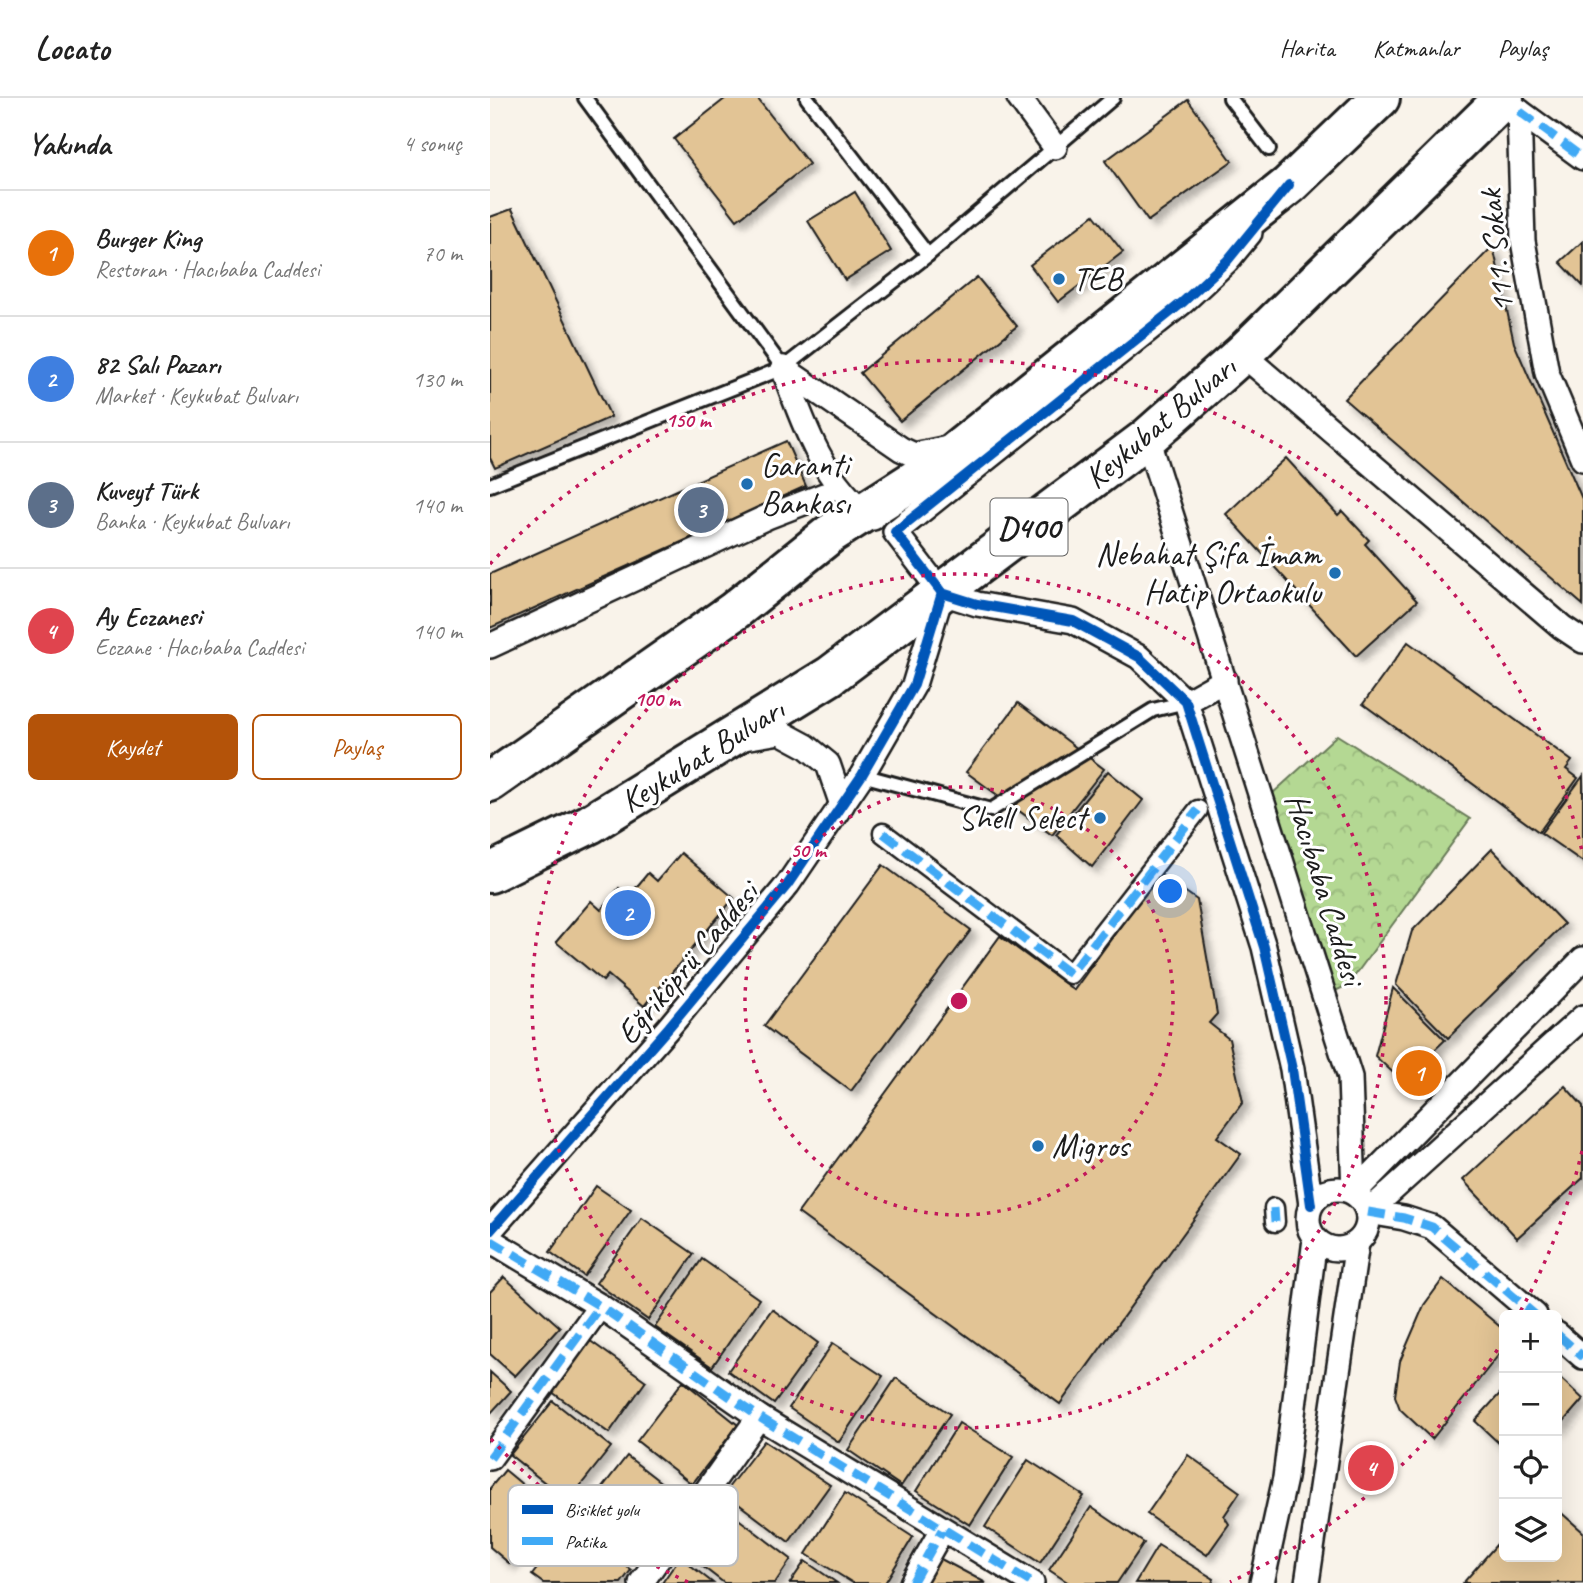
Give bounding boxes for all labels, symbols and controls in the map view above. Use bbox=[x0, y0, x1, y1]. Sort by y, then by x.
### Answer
text: Locato bbox=[35, 27, 109, 69]
text: Harita bbox=[1280, 33, 1335, 63]
text: Katmanlar bbox=[1373, 33, 1460, 63]
text: Paylaş bbox=[1498, 33, 1548, 63]
text: Yakında bbox=[28, 125, 110, 163]
text: 4 sonuç bbox=[403, 129, 462, 158]
street label: 111. Sokak bbox=[1468, 185, 1523, 315]
text: Burger King bbox=[95, 222, 201, 255]
text: 1 bbox=[46, 239, 56, 268]
text: 70 m bbox=[423, 239, 462, 268]
text: Restoran · Hacıbaba Caddesi bbox=[95, 255, 320, 284]
place label: TEB bbox=[1073, 258, 1124, 300]
marker: TEB bbox=[1051, 271, 1067, 287]
street label: Keykubat Bulvarı bbox=[1076, 345, 1246, 498]
text: 82 Salı Pazarı bbox=[95, 348, 220, 381]
text: 2 bbox=[46, 365, 56, 394]
text: 130 m bbox=[413, 365, 462, 394]
text: Market · Keykubat Bulvarı bbox=[95, 381, 298, 410]
text: 150 m bbox=[665, 407, 713, 433]
place label: Garanti Bankası bbox=[761, 444, 852, 524]
text: Kuveyt Türk bbox=[95, 474, 198, 507]
marker: Garanti Bankası bbox=[739, 476, 755, 492]
pin: 3 bbox=[678, 484, 724, 536]
text: 3 bbox=[46, 491, 56, 520]
text: 140 m bbox=[413, 491, 462, 520]
road number: D400 bbox=[990, 498, 1068, 556]
text: Banka · Keykubat Bulvarı bbox=[95, 507, 290, 536]
place label: Nebahat Şifa İmam Hatip Ortaokulu bbox=[1096, 533, 1323, 613]
marker: Nebahat Şifa İmam Hatip Ortaokulu bbox=[1327, 565, 1343, 581]
text: Ay Eczanesi bbox=[95, 600, 201, 633]
text: 4 bbox=[46, 617, 56, 646]
text: 140 m bbox=[413, 617, 462, 646]
text: Eczane · Hacıbaba Caddesi bbox=[95, 633, 304, 662]
text: 100 m bbox=[634, 686, 682, 712]
street label: Keykubat Bulvarı bbox=[612, 687, 793, 822]
button: Kaydet bbox=[28, 714, 238, 780]
button: Paylaş bbox=[252, 714, 462, 780]
street label: Hacıbaba Caddesi bbox=[1276, 788, 1375, 994]
place label: Shell Select bbox=[959, 797, 1090, 839]
marker: Shell Select bbox=[1092, 810, 1108, 826]
text: 50 m bbox=[790, 837, 828, 863]
street label: Eğriköprü Caddesi bbox=[607, 870, 770, 1053]
your location bbox=[1153, 874, 1187, 908]
pin: 2 bbox=[605, 887, 651, 939]
centre of rings bbox=[947, 989, 971, 1013]
pin: 1 bbox=[1396, 1047, 1442, 1099]
place label: Migros bbox=[1052, 1125, 1132, 1167]
marker: Migros bbox=[1030, 1138, 1046, 1154]
map controls bbox=[1499, 1310, 1562, 1562]
button: + bbox=[1499, 1310, 1562, 1373]
button: − bbox=[1499, 1373, 1562, 1436]
button: locate bbox=[1499, 1436, 1562, 1499]
pin: 4 bbox=[1348, 1442, 1394, 1494]
legend bbox=[508, 1485, 738, 1566]
text: Bisiklet yolu bbox=[565, 1498, 641, 1522]
button: layers bbox=[1499, 1499, 1562, 1562]
text: Patika bbox=[565, 1530, 608, 1554]

